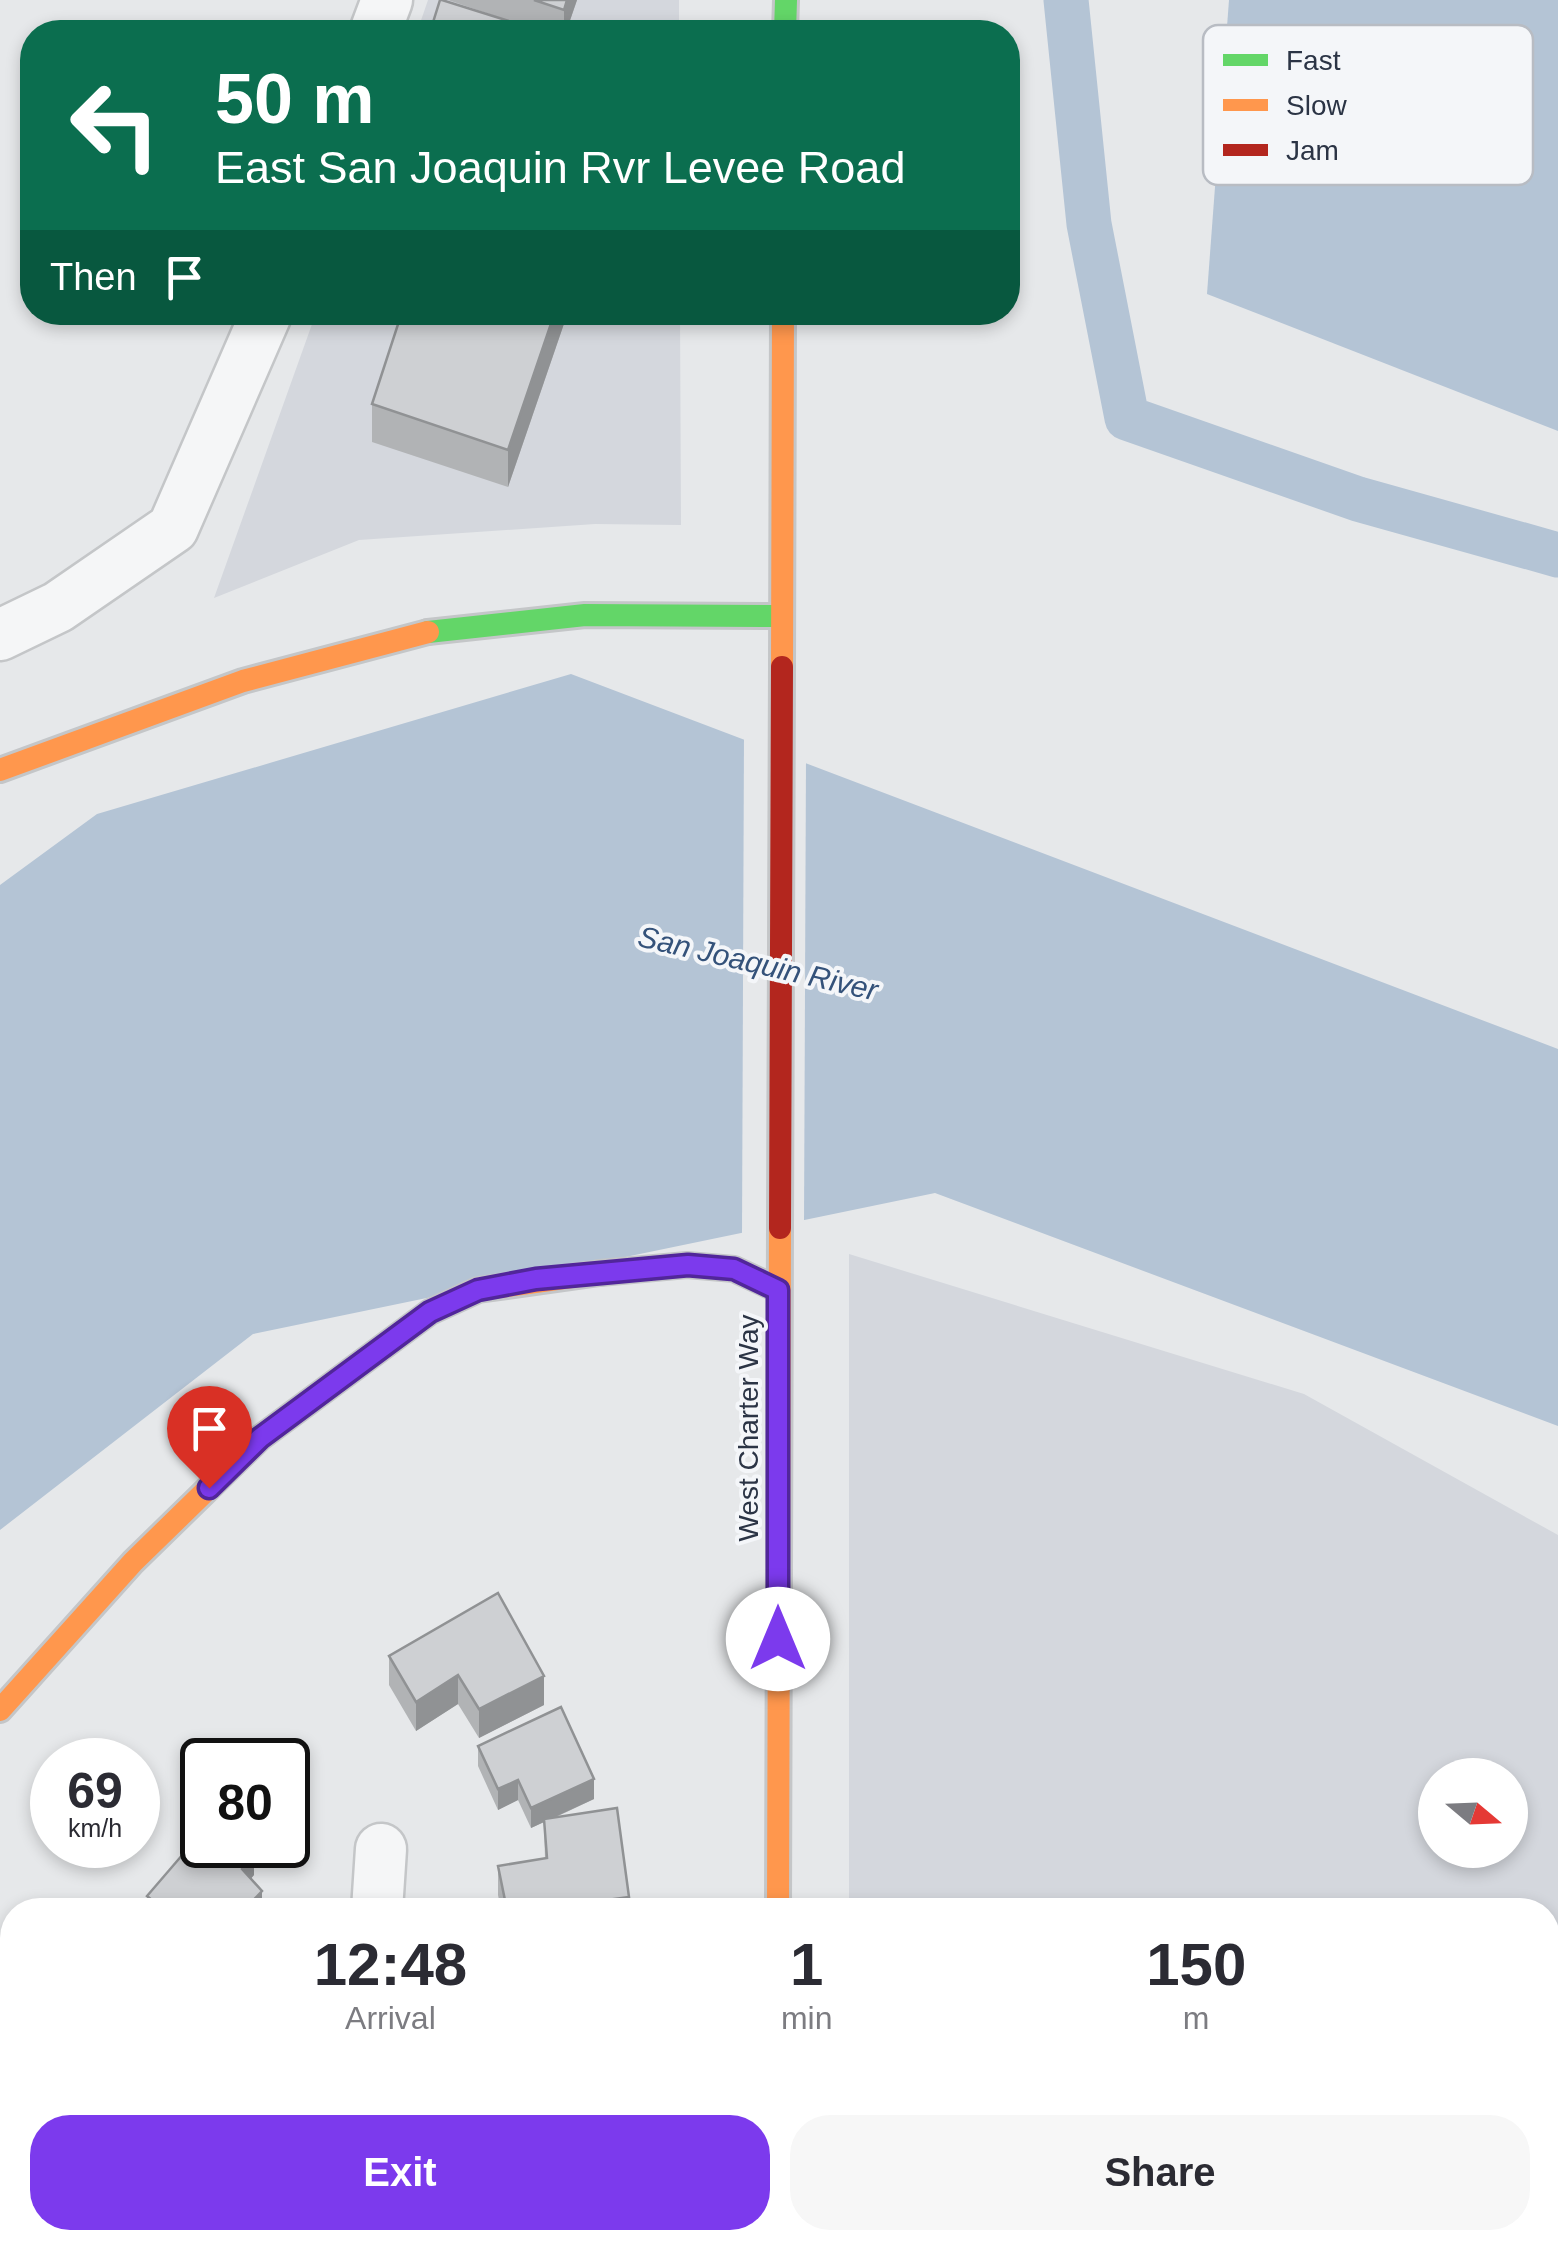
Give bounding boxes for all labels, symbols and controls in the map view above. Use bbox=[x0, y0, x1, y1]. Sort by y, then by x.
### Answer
legend bbox=[1203, 25, 1533, 185]
text: Fast bbox=[1286, 45, 1341, 76]
icon: left bbox=[50, 60, 180, 190]
text: 50 m bbox=[215, 60, 375, 138]
text: Slow bbox=[1286, 90, 1347, 121]
text: Jam bbox=[1286, 135, 1339, 166]
text: East San Joaquin Rvr Levee Road bbox=[215, 142, 905, 193]
icon: arrive bbox=[157, 250, 212, 305]
text: Then bbox=[50, 256, 137, 298]
water label: San Joaquin River bbox=[635, 919, 882, 1007]
street label: West Charter Way bbox=[733, 1314, 764, 1542]
pin bbox=[167, 1386, 252, 1489]
icon: arrive bbox=[182, 1401, 237, 1456]
position arrow bbox=[726, 1587, 830, 1691]
speed limit sign: 80 bbox=[180, 1738, 310, 1868]
north arrow bbox=[1418, 1758, 1528, 1868]
map controls bbox=[1418, 1758, 1528, 1868]
text: 69 bbox=[67, 1763, 123, 1819]
text: km/h bbox=[68, 1814, 122, 1842]
text: 12:48 bbox=[314, 1931, 467, 1998]
text: 1 bbox=[790, 1931, 823, 1998]
text: 150 bbox=[1146, 1931, 1246, 1998]
text: Arrival bbox=[345, 2000, 436, 2036]
text: min bbox=[781, 2000, 832, 2036]
text: m bbox=[1183, 2000, 1210, 2036]
button: Exit bbox=[30, 2115, 770, 2230]
button: Share bbox=[790, 2115, 1530, 2230]

